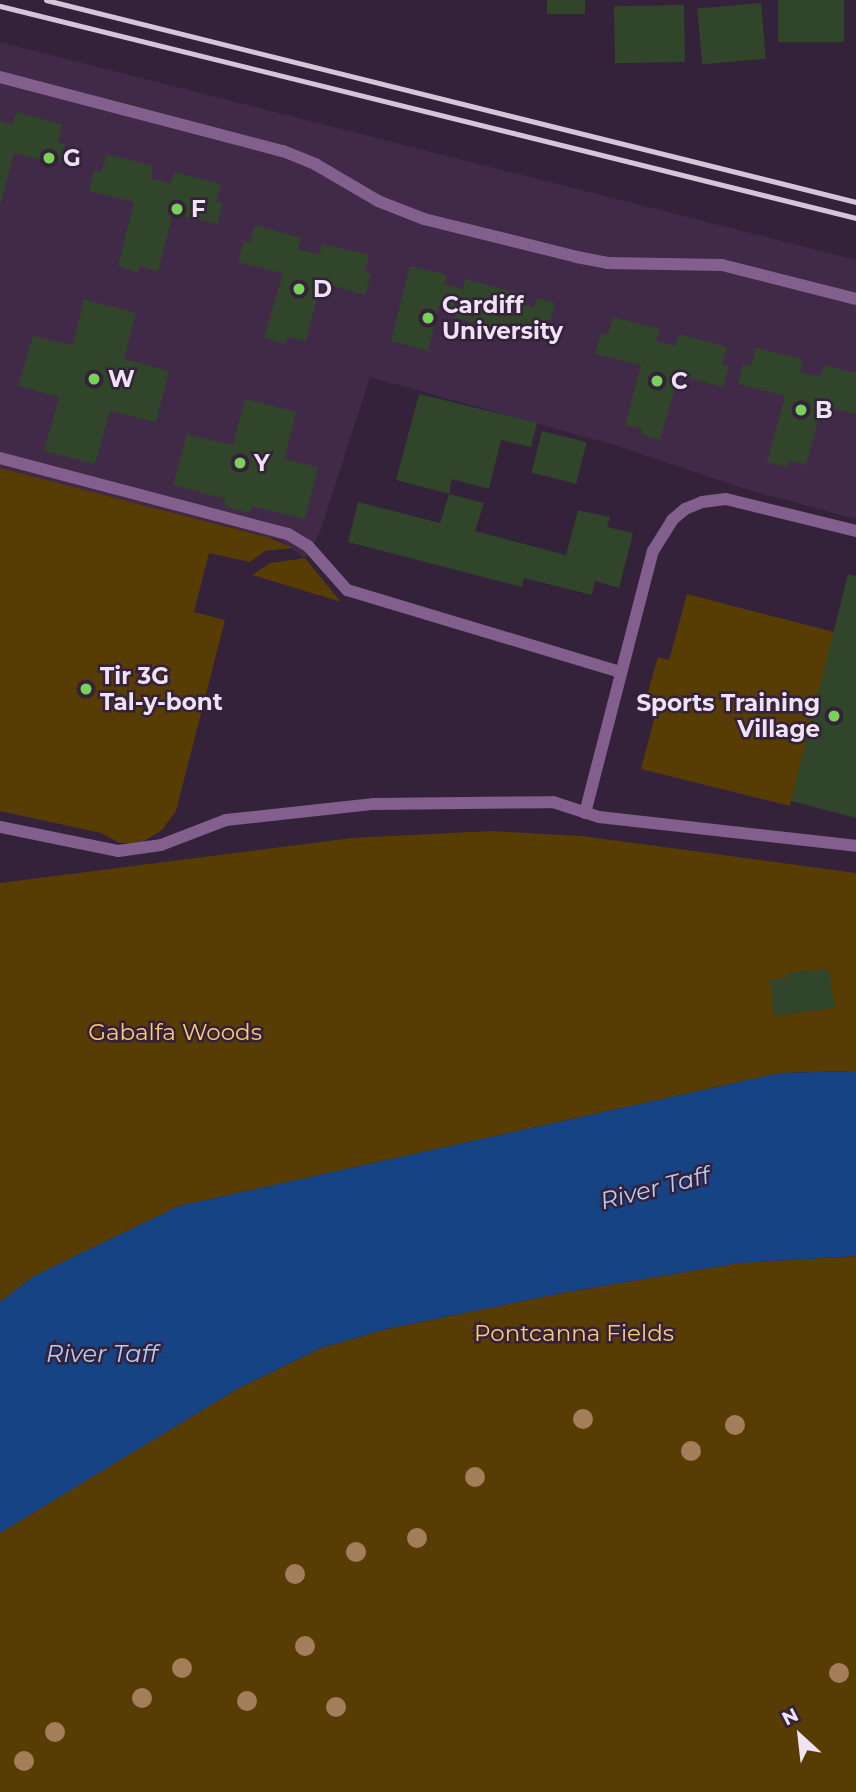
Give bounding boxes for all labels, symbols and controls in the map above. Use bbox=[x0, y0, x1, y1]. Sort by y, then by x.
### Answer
place label: G bbox=[63, 144, 81, 172]
marker: G bbox=[41, 150, 57, 166]
place label: F bbox=[191, 195, 206, 223]
marker: F bbox=[169, 201, 185, 217]
place label: D bbox=[313, 275, 332, 303]
marker: D bbox=[291, 281, 307, 297]
place label: Cardiff University bbox=[442, 291, 563, 345]
marker: Cardiff University bbox=[420, 310, 436, 326]
place label: W bbox=[108, 365, 135, 393]
place label: C bbox=[671, 367, 688, 395]
marker: W bbox=[86, 371, 102, 387]
marker: C bbox=[649, 373, 665, 389]
place label: B bbox=[815, 396, 833, 424]
marker: B bbox=[793, 402, 809, 418]
place label: Y bbox=[254, 449, 270, 477]
marker: Y bbox=[232, 455, 248, 471]
place label: Tir 3G Tal-y-bont bbox=[100, 662, 223, 716]
marker: Tir 3G Tal-y-bont bbox=[78, 681, 94, 697]
place label: Sports Training Village bbox=[636, 689, 820, 743]
marker: Sports Training Village bbox=[826, 708, 842, 724]
park label: Gabalfa Woods bbox=[88, 1018, 262, 1046]
water label: River Taff bbox=[597, 1160, 713, 1216]
park label: Pontcanna Fields bbox=[474, 1319, 674, 1347]
water label: River Taff bbox=[46, 1340, 158, 1368]
north arrow bbox=[765, 1701, 835, 1771]
text: N bbox=[778, 1703, 802, 1731]

